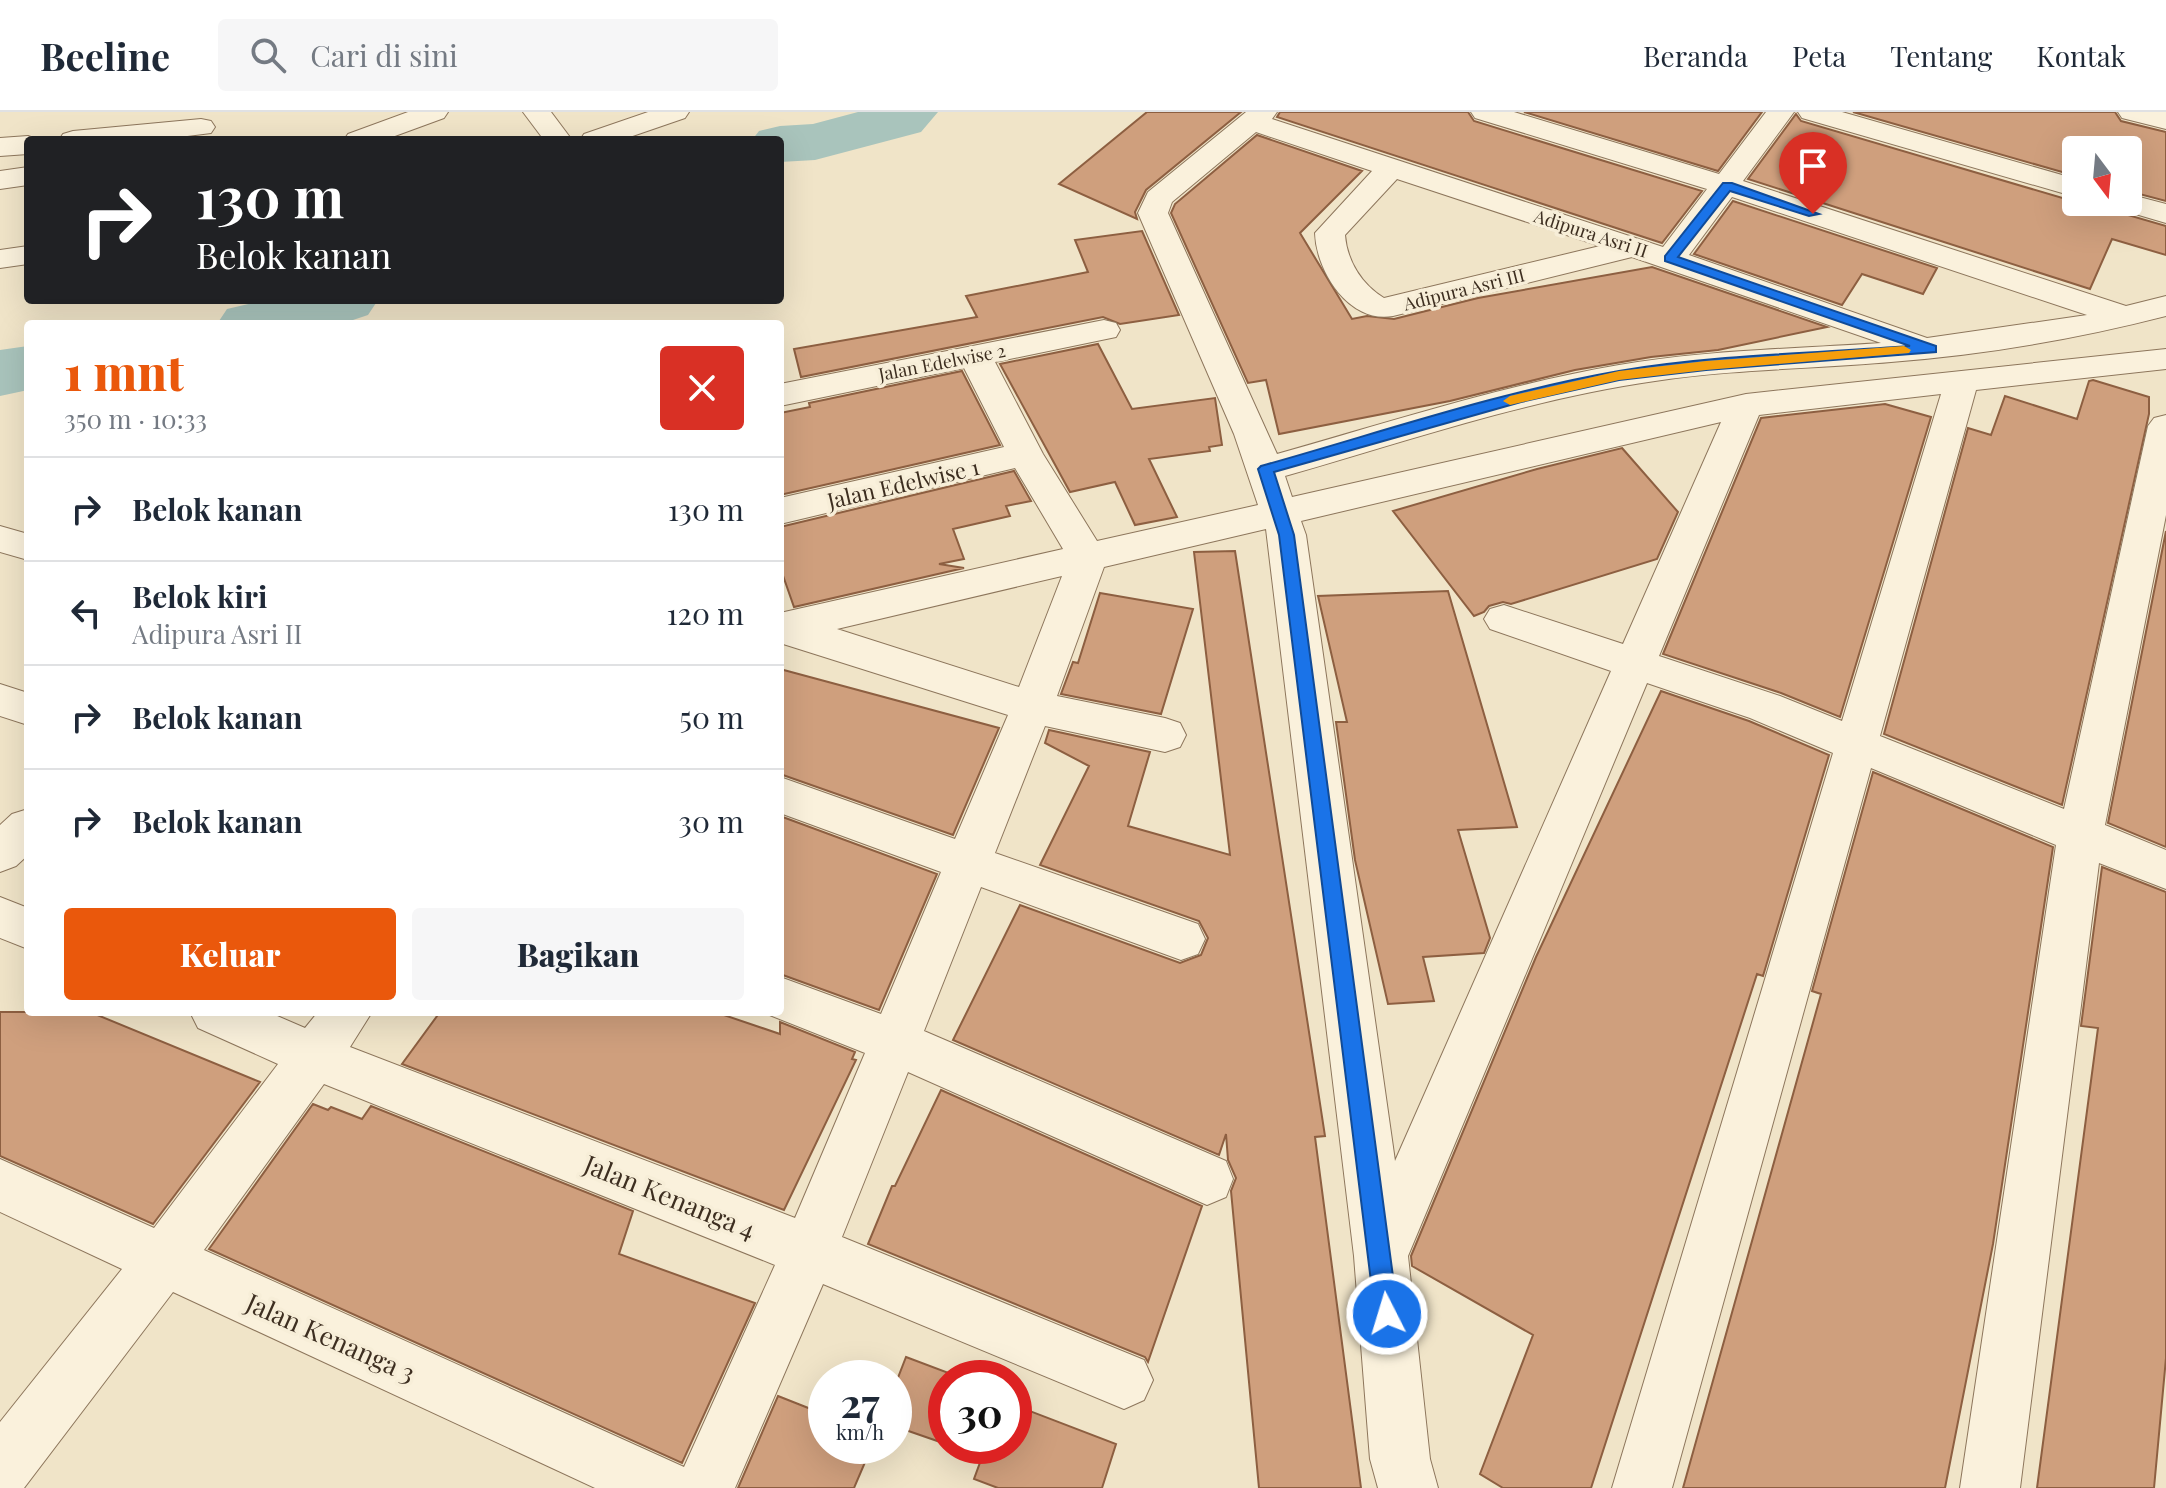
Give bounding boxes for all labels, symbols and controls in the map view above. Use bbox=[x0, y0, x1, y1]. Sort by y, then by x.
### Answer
search box bbox=[218, 19, 778, 91]
text: Beeline bbox=[40, 30, 170, 81]
icon: search bbox=[246, 33, 290, 77]
text: Cari di sini bbox=[310, 35, 458, 75]
text: Beranda bbox=[1643, 37, 1748, 74]
text: Peta bbox=[1792, 37, 1846, 74]
text: Tentang bbox=[1890, 37, 1992, 74]
text: Kontak bbox=[2036, 37, 2126, 74]
pin bbox=[1779, 132, 1847, 214]
north arrow bbox=[2062, 136, 2142, 216]
map controls bbox=[2062, 136, 2142, 216]
icon: arrive bbox=[1791, 144, 1835, 188]
text: 130 m bbox=[196, 158, 344, 233]
icon: right bbox=[64, 168, 168, 272]
street label: Adipura Asri II bbox=[1530, 203, 1651, 263]
text: Belok kanan bbox=[196, 230, 391, 278]
street label: Adipura Asri III bbox=[1400, 262, 1527, 316]
street label: Jalan Edelwise 2 bbox=[875, 338, 1008, 386]
text: 1 mnt bbox=[64, 339, 184, 403]
button: close bbox=[660, 346, 744, 430]
text: 350 m · 10:33 bbox=[64, 401, 207, 436]
street label: Jalan Edelwise 1 bbox=[823, 451, 982, 515]
icon: right bbox=[64, 487, 108, 531]
text: Belok kanan bbox=[132, 489, 302, 529]
text: 130 m bbox=[668, 489, 744, 529]
text: Belok kiri bbox=[132, 576, 267, 616]
icon: left bbox=[64, 591, 108, 635]
text: 120 m bbox=[666, 593, 744, 633]
text: Adipura Asri II bbox=[132, 616, 302, 651]
icon: right bbox=[64, 695, 108, 739]
text: Belok kanan bbox=[132, 697, 302, 737]
text: 50 m bbox=[679, 697, 744, 737]
icon: right bbox=[64, 799, 108, 843]
text: Belok kanan bbox=[132, 801, 302, 841]
text: 30 m bbox=[678, 801, 744, 841]
button: Keluar bbox=[64, 908, 396, 1000]
button: Bagikan bbox=[412, 908, 744, 1000]
street label: Jalan Kenanga 4 bbox=[578, 1145, 761, 1246]
position arrow bbox=[1345, 1272, 1429, 1356]
street label: Jalan Kenanga 3 bbox=[240, 1284, 421, 1390]
speed limit sign: 30 bbox=[928, 1360, 1032, 1464]
text: 27 bbox=[840, 1375, 880, 1428]
text: km/h bbox=[836, 1418, 884, 1445]

